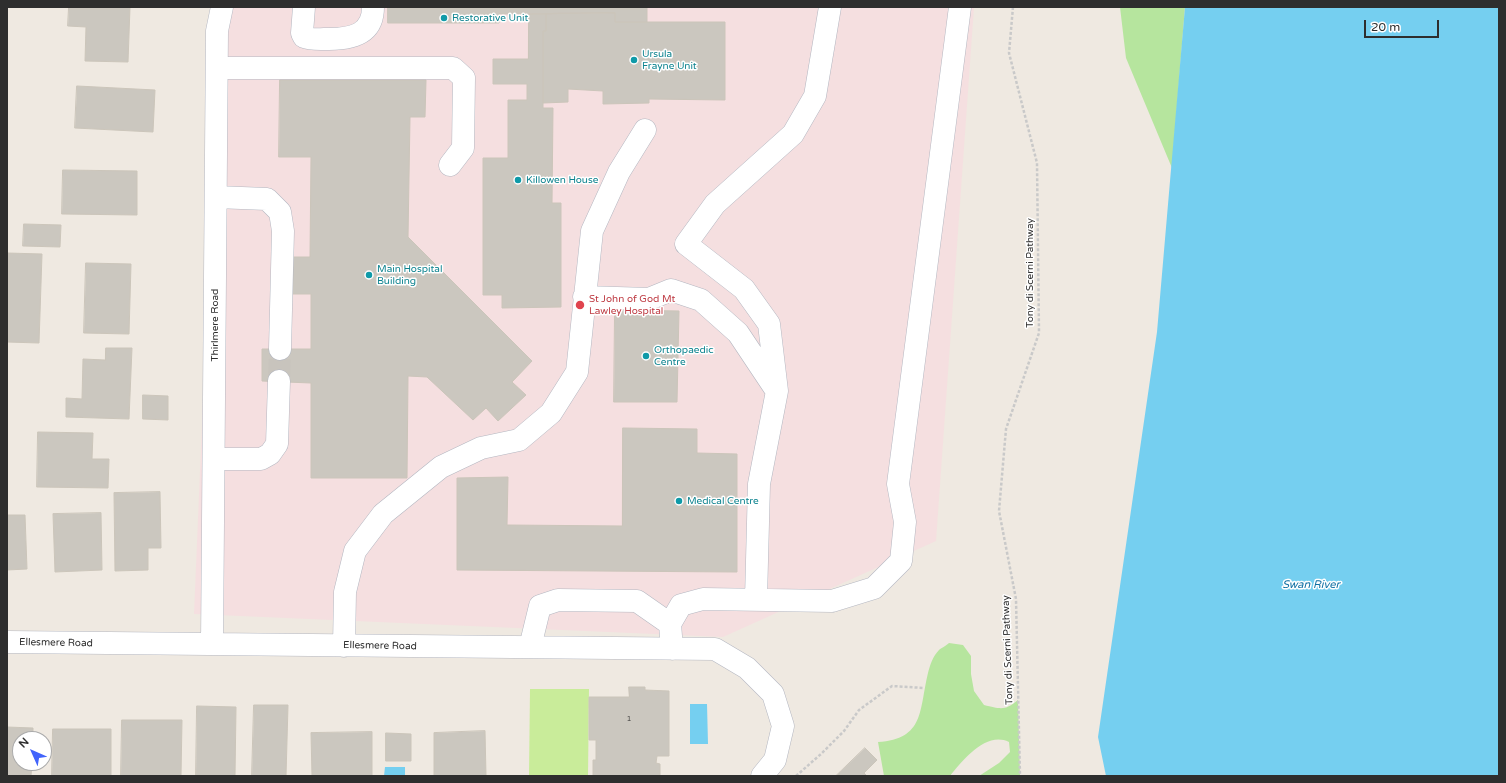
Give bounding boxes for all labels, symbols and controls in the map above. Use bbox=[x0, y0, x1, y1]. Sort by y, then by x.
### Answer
place label: Restorative Unit bbox=[452, 12, 528, 24]
scale bar bbox=[1366, 12, 1441, 38]
marker: Restorative Unit bbox=[439, 13, 449, 23]
text: 20 m bbox=[1371, 20, 1400, 34]
place label: Ursula Frayne Unit bbox=[642, 48, 697, 72]
marker: Ursula Frayne Unit bbox=[629, 55, 639, 65]
place label: Killowen House bbox=[526, 174, 598, 186]
marker: Killowen House bbox=[513, 175, 523, 185]
street label: Tony di Scerni Pathway bbox=[1024, 218, 1036, 328]
place label: Main Hospital Building bbox=[377, 263, 442, 286]
marker: Main Hospital Building bbox=[364, 270, 374, 280]
street label: Thirlmere Road bbox=[209, 289, 221, 361]
place label: St John of God Mt Lawley Hospital bbox=[589, 293, 675, 316]
marker: St John of God Mt Lawley Hospital bbox=[574, 299, 586, 311]
place label: Orthopaedic Centre bbox=[654, 344, 714, 368]
marker: Orthopaedic Centre bbox=[641, 351, 651, 361]
place label: Medical Centre bbox=[687, 495, 759, 507]
marker: Medical Centre bbox=[674, 496, 684, 506]
water label: Swan River bbox=[1282, 578, 1340, 592]
street label: Tony di Scerni Pathway bbox=[1000, 595, 1016, 705]
street label: Ellesmere Road bbox=[19, 636, 93, 650]
street label: Ellesmere Road bbox=[343, 639, 417, 653]
house number: 1 bbox=[626, 714, 632, 724]
north arrow bbox=[12, 731, 52, 771]
text: N bbox=[16, 735, 32, 751]

